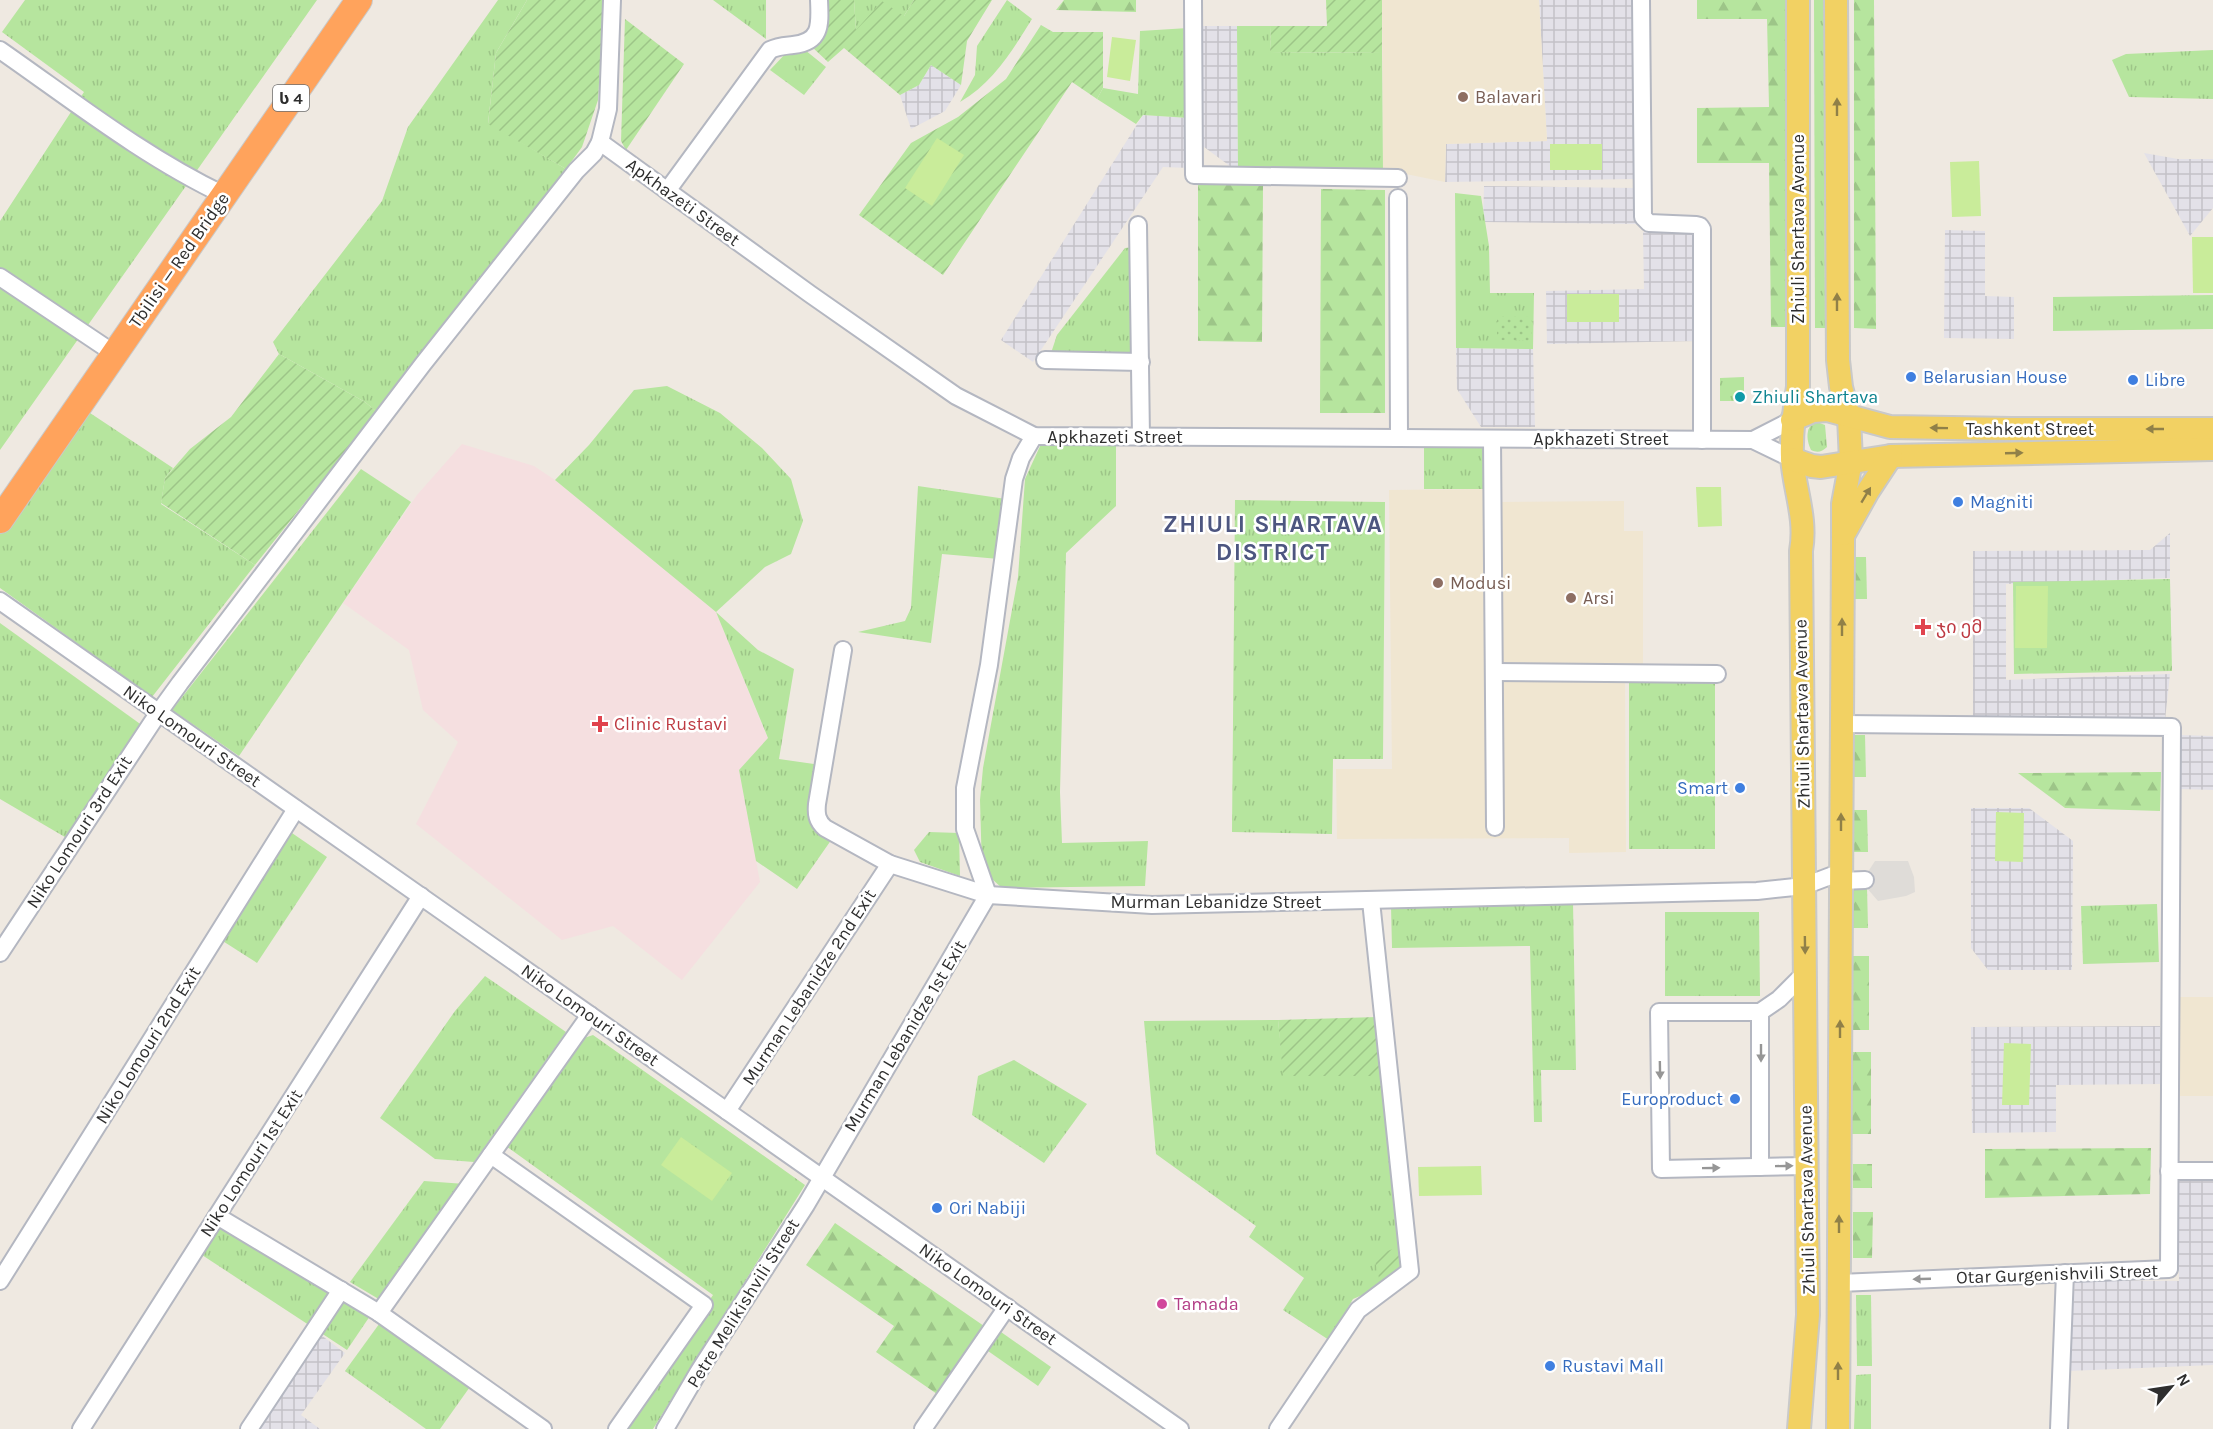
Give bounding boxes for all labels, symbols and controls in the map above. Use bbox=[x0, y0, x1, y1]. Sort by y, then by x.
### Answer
road number: ს 4 bbox=[273, 85, 309, 111]
place label: Balavari bbox=[1475, 86, 1542, 108]
marker: Balavari bbox=[1456, 90, 1470, 104]
one-way arrow bbox=[1832, 97, 1842, 116]
street label: Zhiuli Shartava Avenue bbox=[1787, 134, 1809, 324]
street label: Apkhazeti Street bbox=[622, 153, 744, 251]
street label: Tbilisi — Red Bridge bbox=[124, 188, 234, 332]
one-way arrow bbox=[1832, 292, 1842, 311]
place label: Belarusian House bbox=[1923, 366, 2067, 388]
place label: Libre bbox=[2145, 369, 2185, 391]
marker: Belarusian House bbox=[1904, 370, 1918, 384]
marker: Libre bbox=[2126, 373, 2140, 387]
place label: Zhiuli Shartava bbox=[1752, 386, 1878, 408]
marker: Zhiuli Shartava bbox=[1733, 390, 1747, 404]
street label: Tashkent Street bbox=[1966, 418, 2094, 440]
one-way arrow bbox=[1929, 423, 1948, 433]
one-way arrow bbox=[2145, 424, 2164, 434]
street label: Apkhazeti Street bbox=[1047, 426, 1183, 448]
street label: Apkhazeti Street bbox=[1533, 428, 1669, 450]
one-way arrow bbox=[2004, 448, 2023, 458]
one-way arrow bbox=[1861, 486, 1871, 503]
place label: Magniti bbox=[1970, 491, 2034, 513]
marker: Magniti bbox=[1951, 495, 1965, 509]
district label: ZHIULI SHARTAVA DISTRICT bbox=[1163, 510, 1383, 566]
place label: Modusi bbox=[1450, 572, 1511, 594]
marker: Modusi bbox=[1431, 576, 1445, 590]
place label: Arsi bbox=[1583, 587, 1615, 609]
marker: Arsi bbox=[1564, 591, 1578, 605]
place label: ჯი ემ bbox=[1936, 616, 1982, 638]
one-way arrow bbox=[1837, 618, 1847, 637]
marker: ჯი ემ bbox=[1914, 618, 1932, 636]
street label: Zhiuli Shartava Avenue bbox=[1789, 619, 1815, 809]
street label: Niko Lomouri Street bbox=[119, 680, 265, 792]
place label: Clinic Rustavi bbox=[614, 713, 728, 735]
marker: Clinic Rustavi bbox=[591, 715, 609, 733]
street label: Niko Lomouri 3rd Exit bbox=[21, 751, 137, 912]
place label: Smart bbox=[1677, 777, 1728, 799]
marker: Smart bbox=[1733, 781, 1747, 795]
one-way arrow bbox=[1836, 813, 1846, 832]
street label: Murman Lebanidze 2nd Exit bbox=[737, 885, 881, 1089]
street label: Murman Lebanidze Street bbox=[1110, 891, 1322, 913]
one-way arrow bbox=[1800, 935, 1810, 954]
street label: Murman Lebanidze 1st Exit bbox=[839, 936, 971, 1136]
street label: Niko Lomouri Street bbox=[517, 959, 663, 1071]
street label: Niko Lomouri 2nd Exit bbox=[91, 962, 206, 1128]
one-way arrow bbox=[1835, 1020, 1845, 1039]
one-way arrow bbox=[1756, 1044, 1766, 1063]
one-way arrow bbox=[1655, 1061, 1665, 1080]
street label: Niko Lomouri 1st Exit bbox=[195, 1085, 307, 1241]
place label: Europroduct bbox=[1621, 1088, 1723, 1110]
marker: Europroduct bbox=[1728, 1092, 1742, 1106]
street label: Zhiuli Shartava Avenue bbox=[1794, 1105, 1820, 1295]
one-way arrow bbox=[1774, 1162, 1793, 1171]
one-way arrow bbox=[1701, 1163, 1720, 1173]
place label: Ori Nabiji bbox=[949, 1197, 1026, 1219]
marker: Ori Nabiji bbox=[930, 1201, 944, 1215]
street label: Petre Melikishvili Street bbox=[682, 1214, 804, 1392]
one-way arrow bbox=[1834, 1215, 1844, 1234]
street label: Niko Lomouri Street bbox=[915, 1238, 1061, 1350]
street label: Otar Gurgenishvili Street bbox=[1956, 1259, 2159, 1289]
one-way arrow bbox=[1913, 1275, 1932, 1284]
place label: Tamada bbox=[1174, 1293, 1239, 1315]
marker: Tamada bbox=[1155, 1297, 1169, 1311]
place label: Rustavi Mall bbox=[1562, 1355, 1664, 1377]
north arrow bbox=[2141, 1357, 2201, 1417]
marker: Rustavi Mall bbox=[1543, 1359, 1557, 1373]
one-way arrow bbox=[1833, 1361, 1843, 1380]
text: N bbox=[2173, 1370, 2195, 1390]

